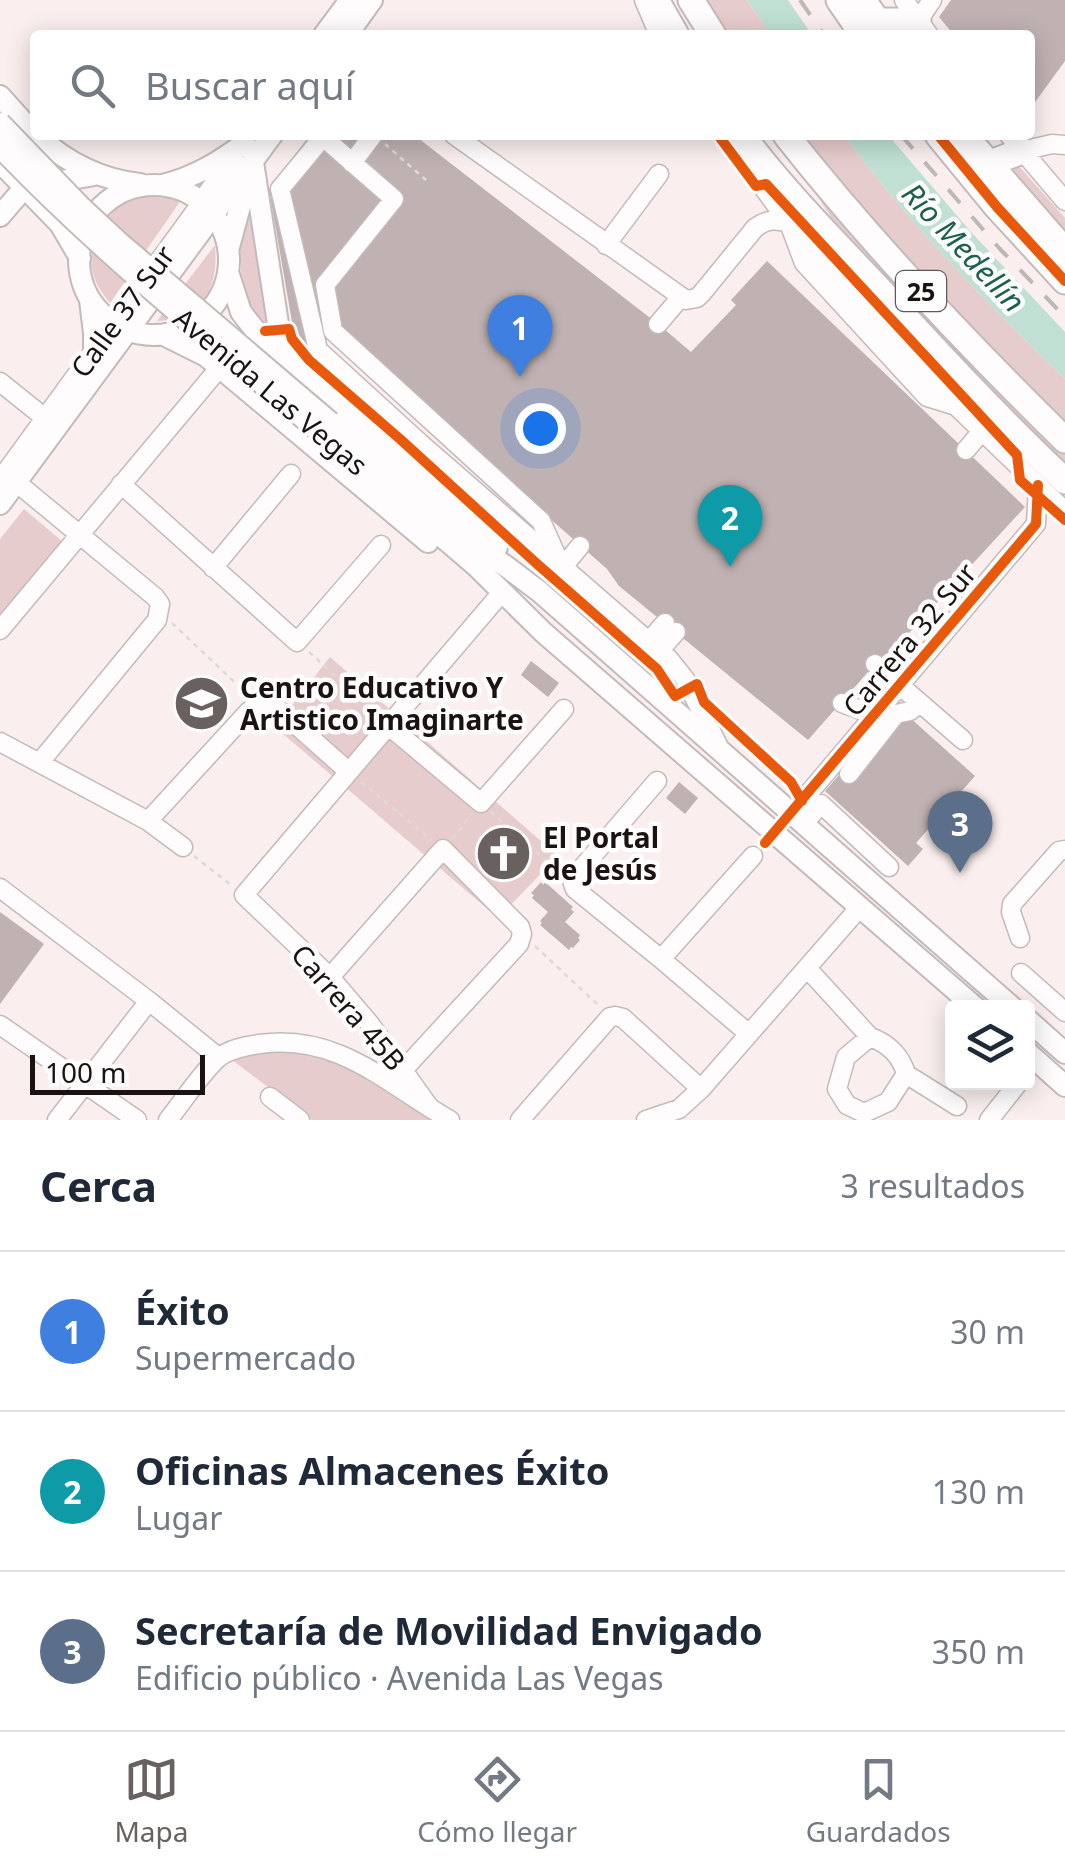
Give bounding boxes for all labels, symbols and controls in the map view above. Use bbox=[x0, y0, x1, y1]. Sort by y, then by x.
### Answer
search box bbox=[30, 30, 1035, 140]
icon: search bbox=[65, 58, 120, 113]
text: Buscar aquí bbox=[145, 59, 355, 111]
water label: Río Medellín bbox=[894, 174, 1034, 320]
street label: Calle 37 Sur bbox=[61, 237, 183, 385]
road number: 25 bbox=[896, 271, 946, 311]
pin: 1 bbox=[488, 294, 552, 377]
street label: Avenida Las Vegas bbox=[166, 299, 376, 483]
your location bbox=[515, 403, 566, 454]
pin: 2 bbox=[698, 484, 762, 567]
street label: Carrera 32 Sur bbox=[834, 554, 985, 724]
place label: Centro Educativo Y Artistico Imaginarte bbox=[240, 668, 524, 738]
school or university icon: Centro Educativo Y Artistico Imaginarte bbox=[171, 673, 231, 733]
pin: 3 bbox=[928, 790, 992, 873]
place label: El Portal de Jesús bbox=[543, 818, 659, 888]
church icon: El Portal de Jesús bbox=[474, 823, 534, 883]
street label: Carrera 45B bbox=[283, 936, 415, 1078]
map controls bbox=[945, 1000, 1035, 1090]
button: layers bbox=[945, 1000, 1035, 1090]
scale bar bbox=[30, 1050, 205, 1094]
text: 100 m bbox=[45, 1053, 127, 1091]
text: Cerca bbox=[40, 1157, 157, 1214]
text: 3 resultados bbox=[841, 1164, 1025, 1207]
text: Éxito bbox=[135, 1284, 230, 1336]
text: 1 bbox=[63, 1310, 82, 1353]
text: 30 m bbox=[950, 1310, 1025, 1353]
text: Supermercado bbox=[135, 1336, 356, 1379]
text: Oficinas Almacenes Éxito bbox=[135, 1444, 609, 1496]
text: 2 bbox=[63, 1470, 82, 1513]
text: 130 m bbox=[932, 1470, 1025, 1513]
text: Lugar bbox=[135, 1496, 222, 1539]
text: Secretaría de Movilidad Envigado bbox=[135, 1604, 763, 1656]
text: 3 bbox=[63, 1630, 82, 1673]
text: 350 m bbox=[932, 1630, 1025, 1673]
text: Edificio público · Avenida Las Vegas bbox=[135, 1656, 664, 1699]
tab: Mapa bbox=[114, 1752, 188, 1850]
tab: Cómo llegar bbox=[417, 1752, 577, 1850]
tab: Guardados bbox=[806, 1752, 951, 1850]

